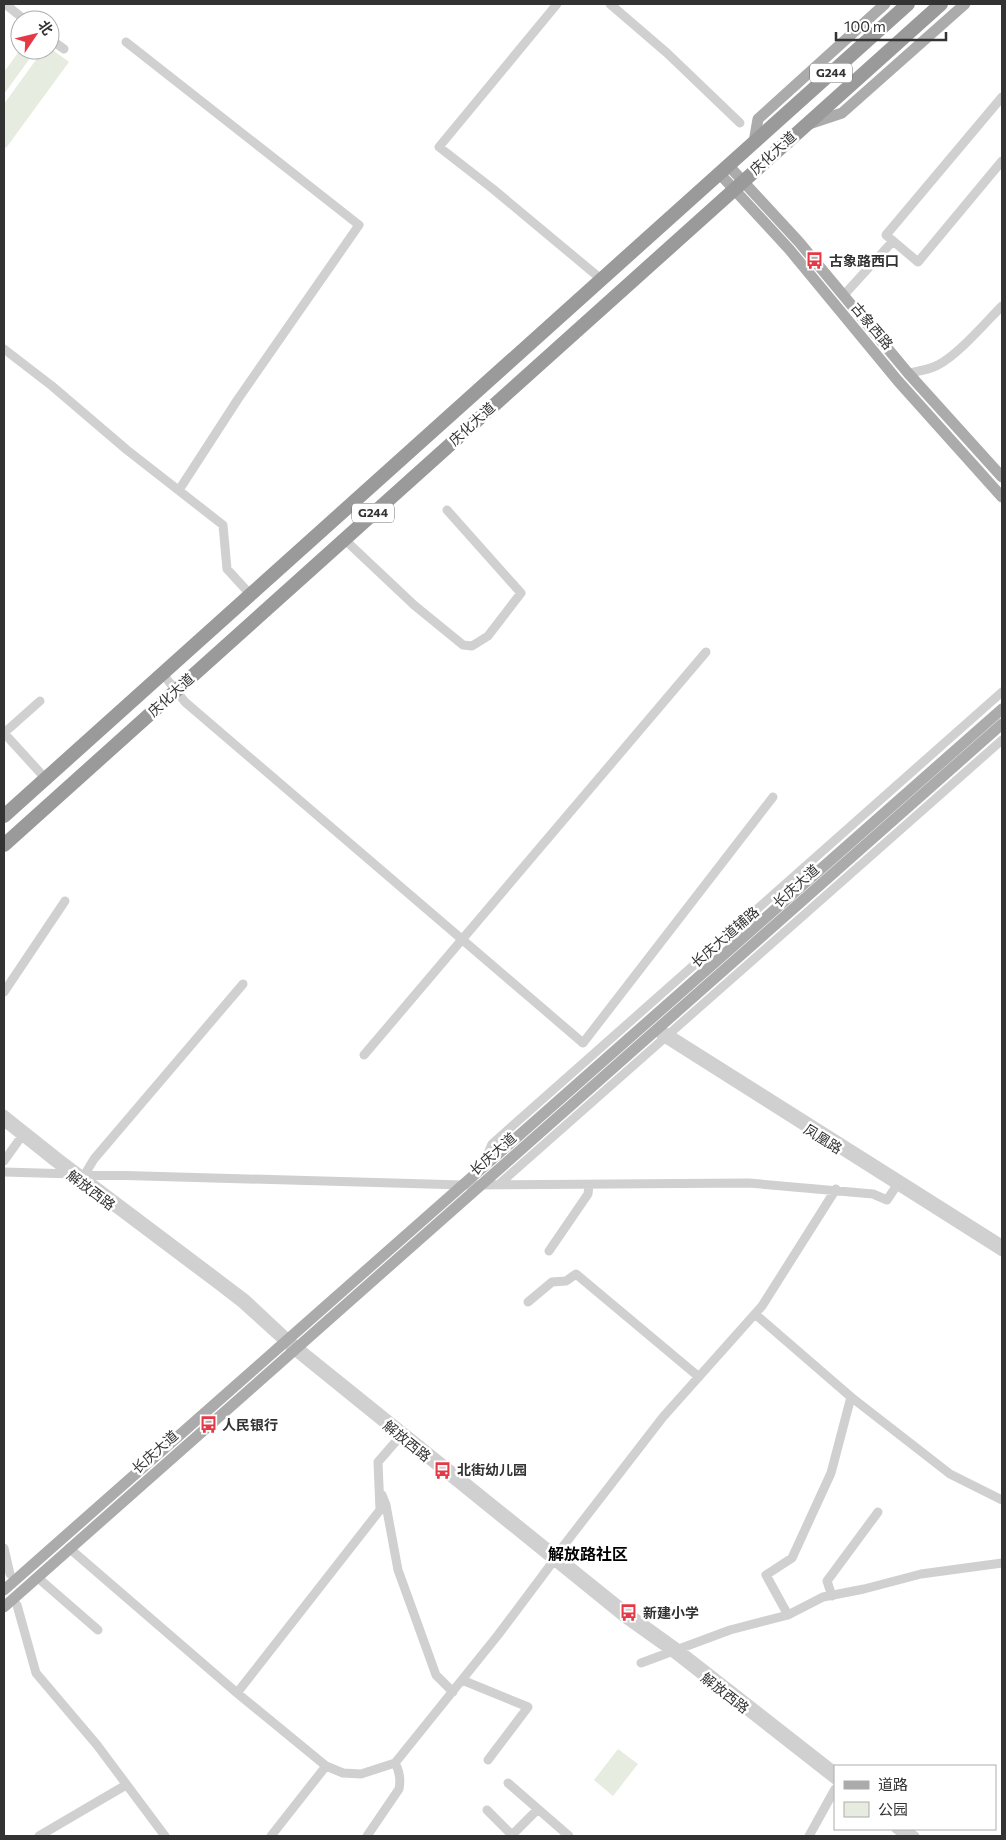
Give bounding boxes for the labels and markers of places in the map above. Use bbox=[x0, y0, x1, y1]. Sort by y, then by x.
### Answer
bus stop icon: 古象路西口 bbox=[805, 251, 825, 271]
place label: 古象路西口 bbox=[829, 252, 899, 269]
bus stop icon: 人民银行 bbox=[198, 1415, 218, 1435]
place label: 人民银行 bbox=[222, 1416, 278, 1433]
bus stop icon: 北街幼儿园 bbox=[433, 1460, 453, 1480]
place label: 北街幼儿园 bbox=[457, 1461, 527, 1478]
bus stop icon: 新建小学 bbox=[619, 1603, 639, 1623]
place label: 新建小学 bbox=[643, 1604, 699, 1621]

